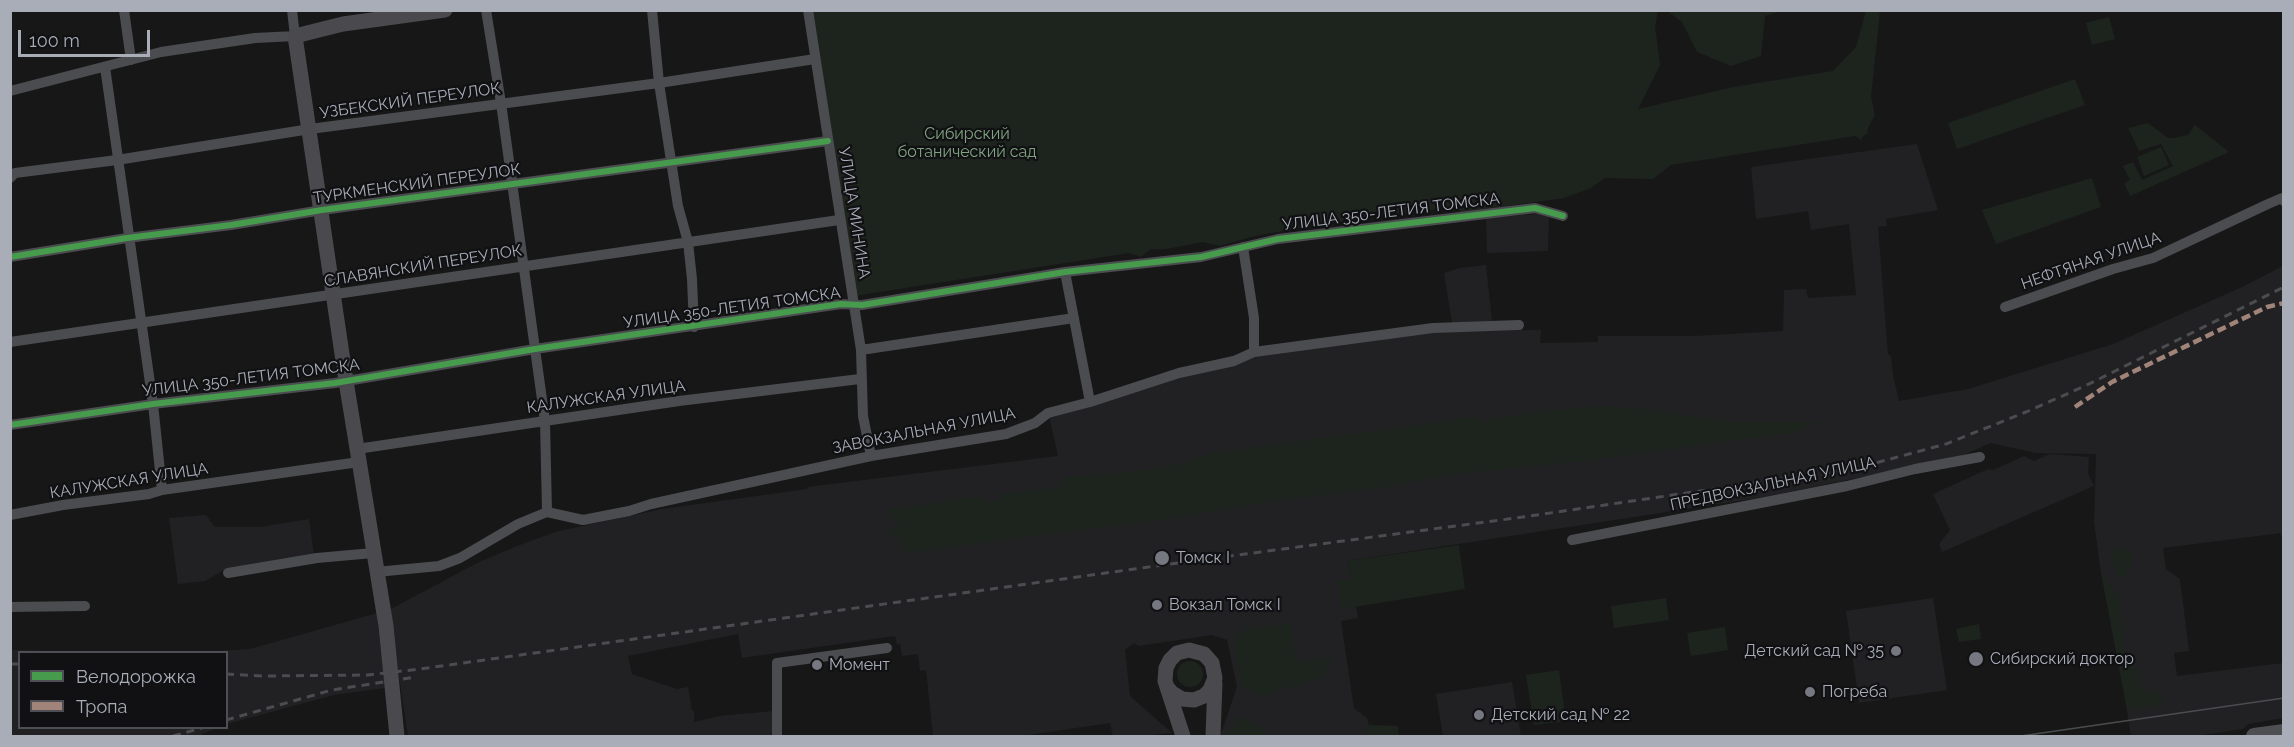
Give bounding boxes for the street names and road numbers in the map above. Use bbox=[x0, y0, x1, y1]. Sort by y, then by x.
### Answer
street label: УЗБЕКСКИЙ ПЕРЕУЛОК bbox=[318, 79, 502, 123]
street label: УЛИЦА МИНИНА bbox=[834, 146, 874, 280]
street label: ТУРКМЕНСКИЙ ПЕРЕУЛОК bbox=[312, 160, 522, 208]
street label: УЛИЦА 350-ЛЕТИЯ ТОМСКА bbox=[1281, 189, 1501, 235]
street label: НЕФТЯНАЯ УЛИЦА bbox=[2019, 228, 2163, 294]
street label: СЛАВЯНСКИЙ ПЕРЕУЛОК bbox=[323, 241, 523, 291]
street label: УЛИЦА 350-ЛЕТИЯ ТОМСКА bbox=[622, 283, 842, 333]
street label: УЛИЦА 350-ЛЕТИЯ ТОМСКА bbox=[141, 355, 361, 401]
street label: КАЛУЖСКАЯ УЛИЦА bbox=[525, 376, 687, 418]
street label: ЗАВОКЗАЛЬНАЯ УЛИЦА bbox=[831, 404, 1017, 458]
street label: ПРЕДВОКЗАЛЬНАЯ УЛИЦА bbox=[1668, 453, 1878, 515]
street label: КАЛУЖСКАЯ УЛИЦА bbox=[48, 459, 210, 503]

